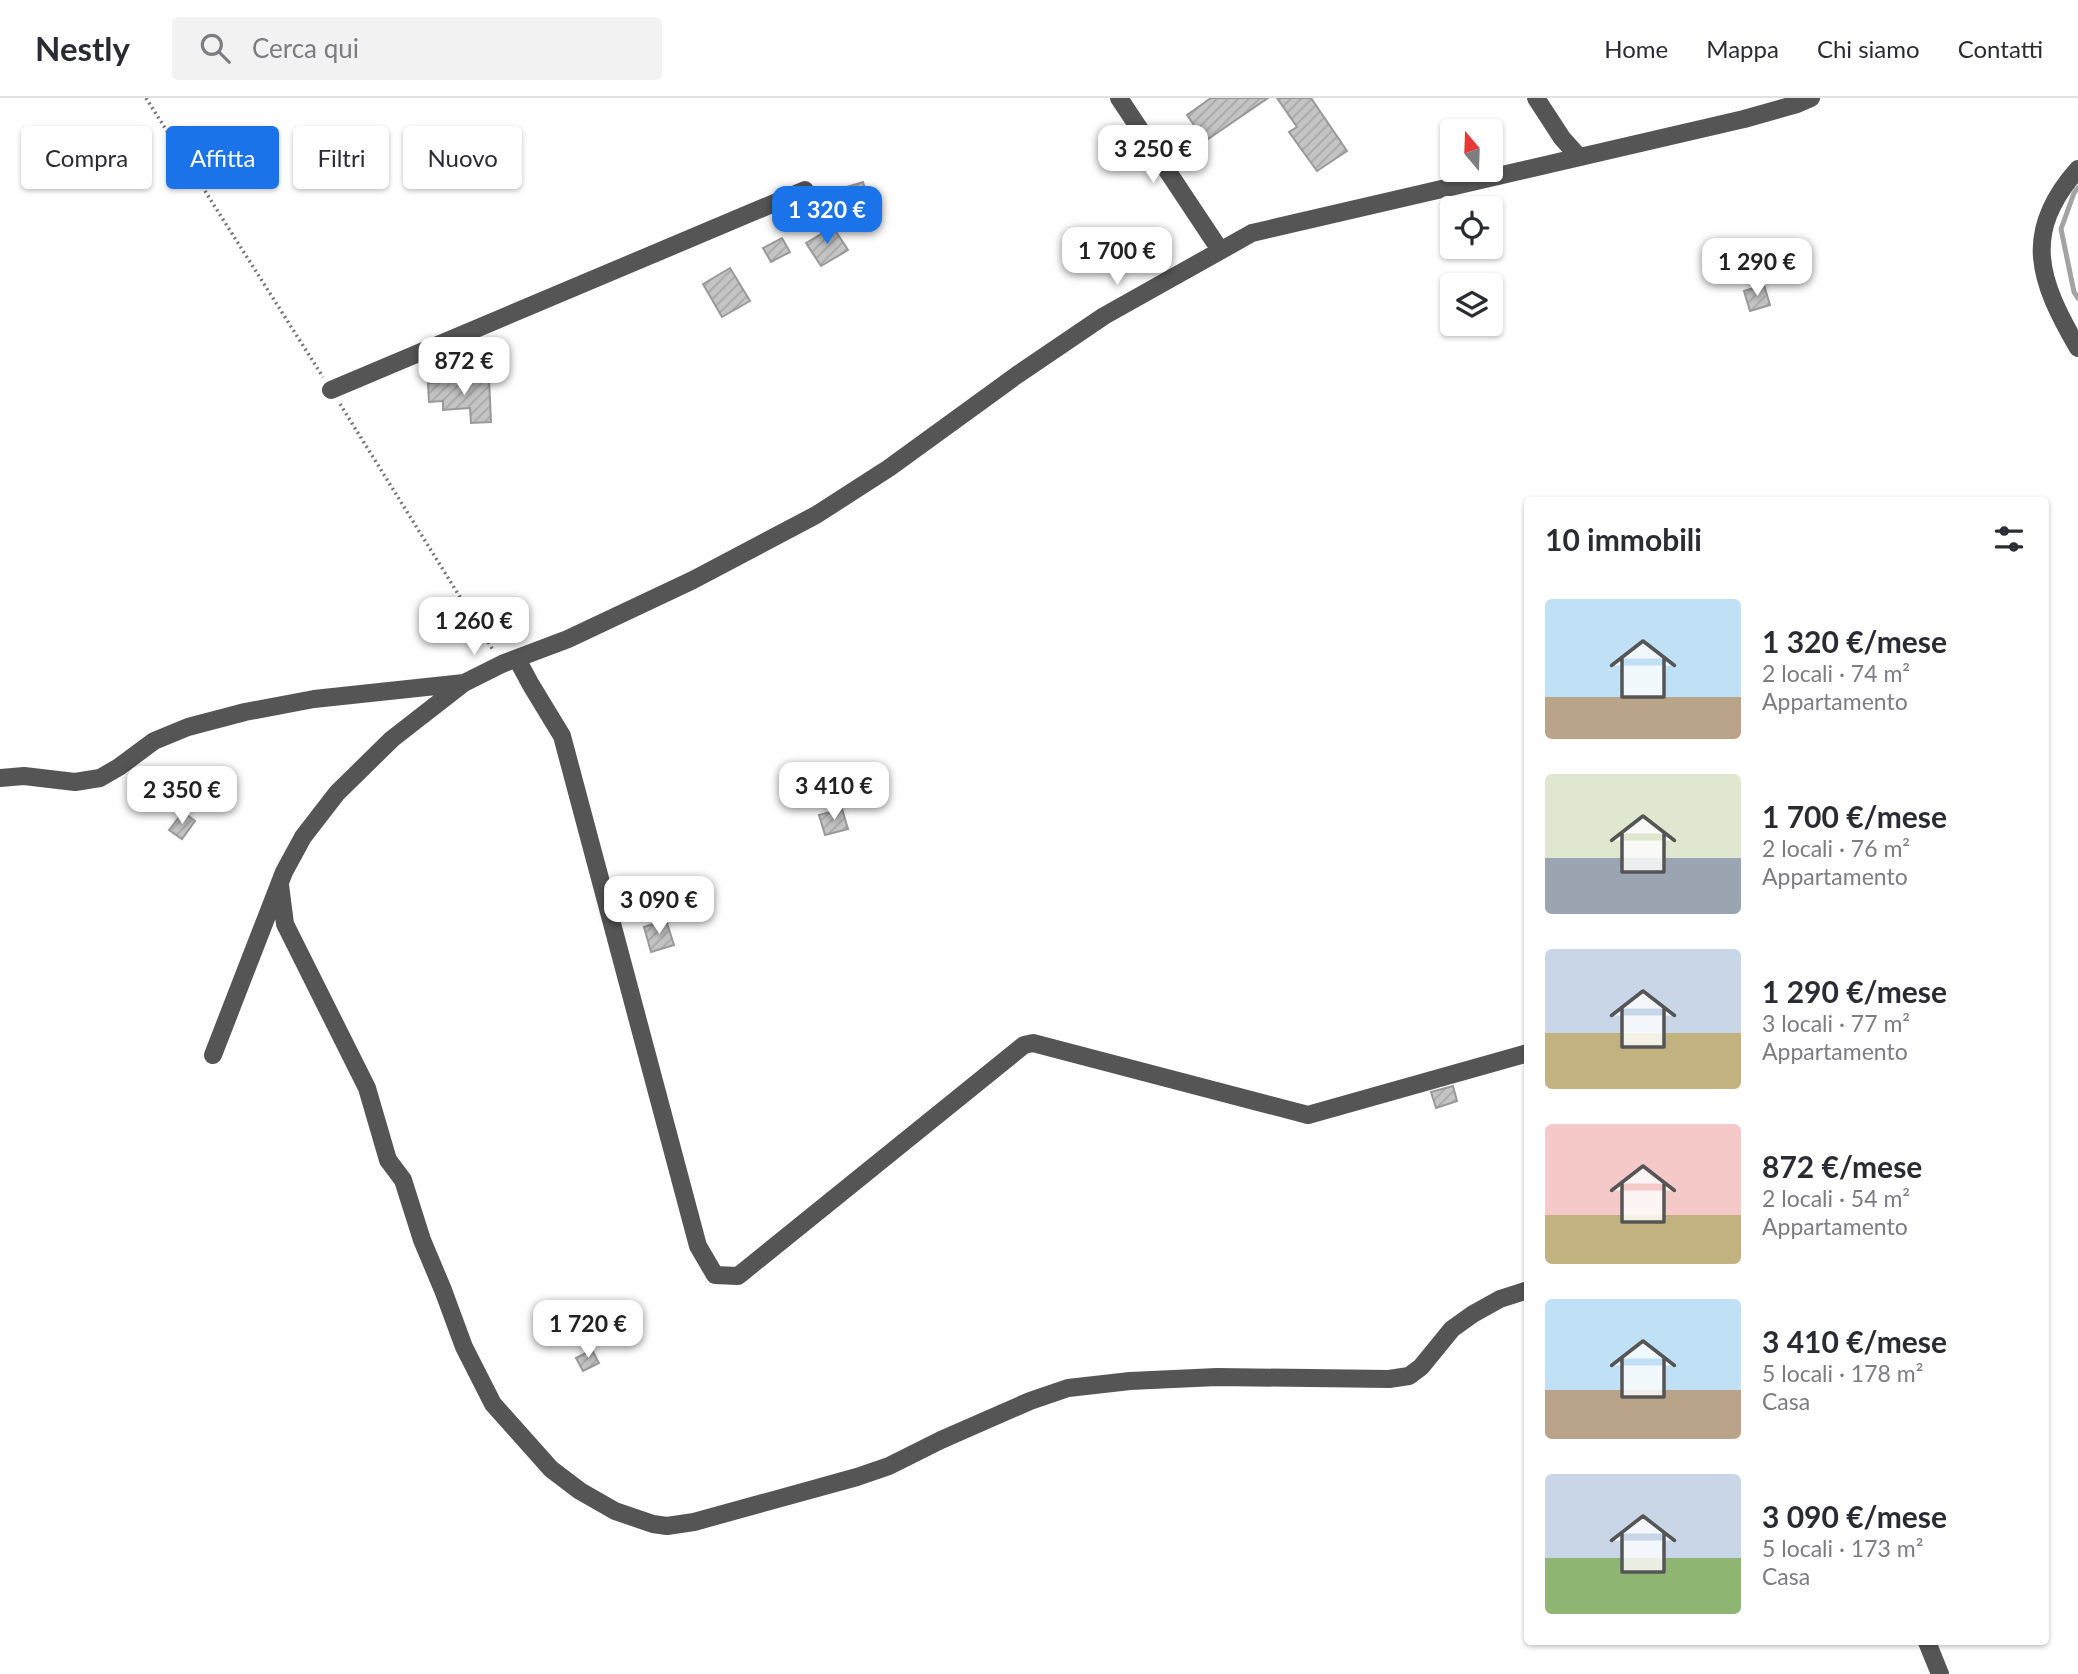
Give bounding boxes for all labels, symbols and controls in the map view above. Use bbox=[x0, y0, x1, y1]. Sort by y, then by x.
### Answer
search box bbox=[172, 17, 662, 80]
text: Nestly bbox=[35, 28, 130, 68]
icon: search bbox=[196, 29, 234, 67]
text: Cerca qui bbox=[252, 32, 359, 64]
text: Home bbox=[1604, 34, 1668, 63]
text: Mappa bbox=[1706, 34, 1779, 63]
text: Chi siamo bbox=[1817, 34, 1920, 63]
text: Contatti bbox=[1958, 34, 2043, 63]
north arrow bbox=[1440, 119, 1503, 182]
map controls bbox=[1440, 119, 1503, 336]
chip: Compra bbox=[21, 126, 152, 189]
chip: Affitta bbox=[166, 126, 279, 189]
chip: Filtri bbox=[293, 126, 389, 189]
chip: Nuovo bbox=[403, 126, 522, 189]
pin: 3 250 € bbox=[1088, 126, 1218, 185]
text: 3 250 € bbox=[1114, 134, 1192, 162]
pin: 1 320 € bbox=[762, 186, 892, 246]
text: 1 320 € bbox=[788, 195, 866, 223]
button: locate bbox=[1440, 196, 1503, 259]
pin: 1 700 € bbox=[1052, 228, 1182, 287]
text: 1 700 € bbox=[1078, 236, 1156, 264]
pin: 1 290 € bbox=[1692, 238, 1822, 298]
text: 1 290 € bbox=[1718, 247, 1796, 275]
button: layers bbox=[1440, 273, 1503, 336]
pin: 872 € bbox=[415, 338, 513, 397]
text: 872 € bbox=[435, 346, 493, 374]
icon: filters bbox=[1990, 520, 2028, 558]
text: 10 immobili bbox=[1545, 521, 1702, 557]
pin: 1 260 € bbox=[409, 598, 539, 657]
text: 1 260 € bbox=[435, 606, 513, 634]
text: 1 320 €/mese bbox=[1762, 623, 1947, 659]
icon: home bbox=[1601, 627, 1685, 711]
text: 2 locali · 74 m² bbox=[1762, 659, 1910, 687]
text: Appartamento bbox=[1762, 687, 1908, 715]
pin: 3 410 € bbox=[769, 762, 899, 822]
pin: 2 350 € bbox=[117, 766, 247, 826]
text: 3 410 € bbox=[795, 771, 873, 799]
text: 2 350 € bbox=[143, 775, 221, 803]
text: 1 700 €/mese bbox=[1762, 798, 1947, 834]
icon: home bbox=[1601, 802, 1685, 886]
text: 2 locali · 76 m² bbox=[1762, 834, 1910, 862]
text: Appartamento bbox=[1762, 862, 1908, 890]
pin: 3 090 € bbox=[594, 876, 724, 936]
text: 3 090 € bbox=[620, 885, 698, 913]
text: 1 290 €/mese bbox=[1762, 973, 1947, 1009]
icon: home bbox=[1601, 977, 1685, 1061]
text: 3 locali · 77 m² bbox=[1762, 1009, 1910, 1037]
text: Appartamento bbox=[1762, 1037, 1908, 1065]
text: 872 €/mese bbox=[1762, 1148, 1922, 1184]
icon: home bbox=[1601, 1152, 1685, 1236]
text: 2 locali · 54 m² bbox=[1762, 1184, 1910, 1212]
text: Appartamento bbox=[1762, 1212, 1908, 1240]
pin: 1 720 € bbox=[523, 1300, 653, 1360]
text: 1 720 € bbox=[549, 1309, 627, 1337]
text: 3 410 €/mese bbox=[1762, 1323, 1947, 1359]
icon: home bbox=[1601, 1327, 1685, 1411]
text: 5 locali · 178 m² bbox=[1762, 1359, 1923, 1387]
text: Casa bbox=[1762, 1387, 1810, 1415]
text: 3 090 €/mese bbox=[1762, 1498, 1947, 1534]
icon: home bbox=[1601, 1502, 1685, 1586]
text: 5 locali · 173 m² bbox=[1762, 1534, 1923, 1562]
text: Casa bbox=[1762, 1562, 1810, 1590]

